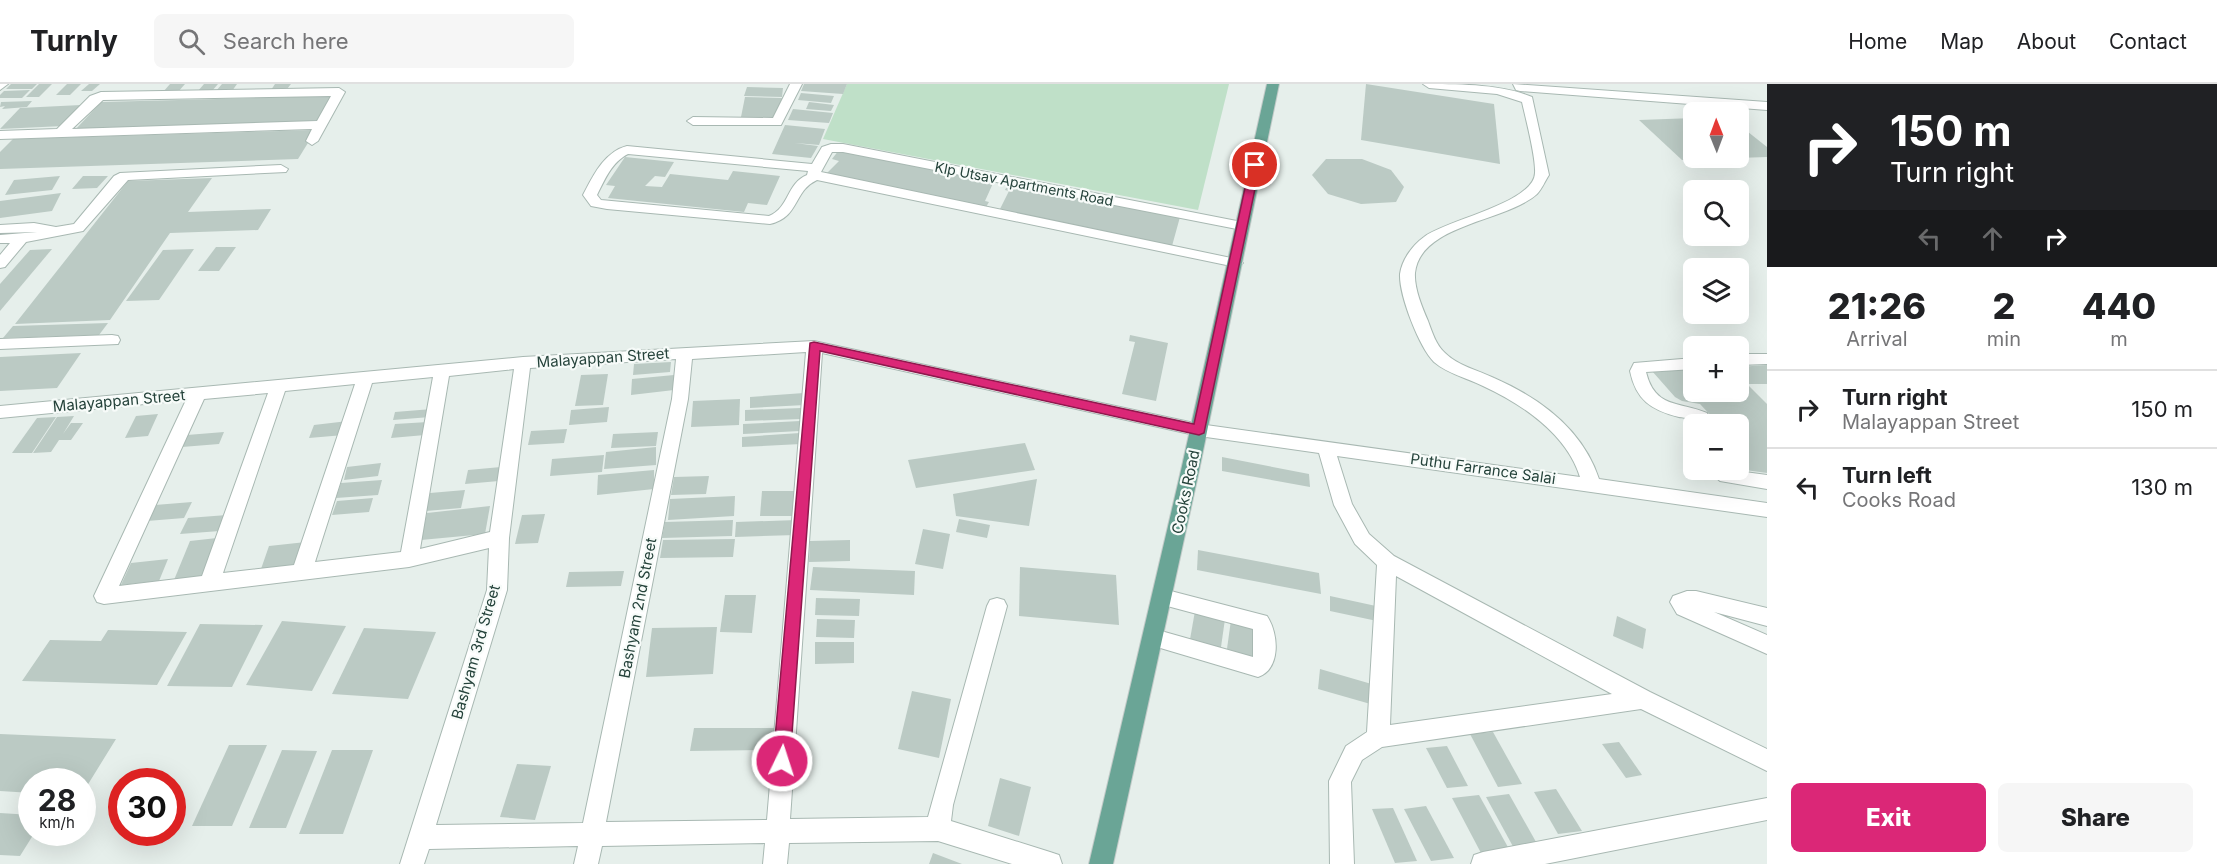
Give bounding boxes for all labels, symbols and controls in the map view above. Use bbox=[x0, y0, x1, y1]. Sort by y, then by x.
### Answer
search box bbox=[154, 14, 574, 68]
text: Turnly bbox=[30, 24, 118, 58]
icon: search bbox=[175, 25, 208, 58]
text: Search here bbox=[223, 28, 349, 54]
text: Home bbox=[1848, 29, 1907, 54]
text: Map bbox=[1940, 29, 1984, 54]
text: About bbox=[2017, 29, 2076, 54]
text: Contact bbox=[2109, 29, 2187, 54]
north arrow bbox=[1683, 102, 1749, 168]
map controls bbox=[1683, 102, 1749, 480]
text: 150 m bbox=[1890, 105, 2012, 156]
icon: right bbox=[1791, 108, 1869, 186]
pin bbox=[1229, 139, 1280, 190]
icon: arrive bbox=[1238, 148, 1271, 181]
text: Turn right bbox=[1890, 156, 2014, 189]
street label: Klp Utsav Apartments Road bbox=[933, 158, 1115, 209]
button: search bbox=[1683, 180, 1749, 246]
icon: left bbox=[1913, 222, 1946, 255]
icon: ahead bbox=[1976, 222, 2009, 255]
icon: right bbox=[2039, 222, 2072, 255]
button: layers bbox=[1683, 258, 1749, 324]
text: 21:26 bbox=[1828, 284, 1926, 328]
text: 2 bbox=[1992, 284, 2015, 328]
text: 440 bbox=[2082, 284, 2156, 328]
text: Arrival bbox=[1846, 327, 1908, 351]
text: min bbox=[1987, 327, 2021, 351]
text: m bbox=[2110, 327, 2128, 351]
button: + bbox=[1683, 336, 1749, 402]
street label: Malayappan Street bbox=[536, 343, 670, 372]
text: Turn right bbox=[1842, 384, 1948, 410]
street label: Malayappan Street bbox=[52, 385, 186, 416]
icon: right bbox=[1791, 393, 1824, 426]
text: 150 m bbox=[2131, 396, 2193, 422]
text: Malayappan Street bbox=[1842, 410, 2019, 434]
button: − bbox=[1683, 414, 1749, 480]
street label: Cooks Road bbox=[1167, 448, 1204, 536]
street label: Puthu Farrance Salai bbox=[1409, 449, 1557, 488]
text: Turn left bbox=[1842, 462, 1932, 488]
icon: left bbox=[1791, 471, 1824, 504]
text: 130 m bbox=[2131, 474, 2193, 500]
text: Cooks Road bbox=[1842, 488, 1956, 512]
street label: Bashyam 2nd Street bbox=[615, 536, 660, 680]
street label: Bashyam 3rd Street bbox=[447, 582, 504, 721]
position arrow bbox=[750, 729, 814, 793]
speed limit sign: 30 bbox=[108, 768, 186, 846]
text: 28 bbox=[38, 782, 76, 818]
button: Exit bbox=[1791, 783, 1986, 852]
button: Share bbox=[1998, 783, 2193, 852]
text: km/h bbox=[39, 813, 75, 832]

